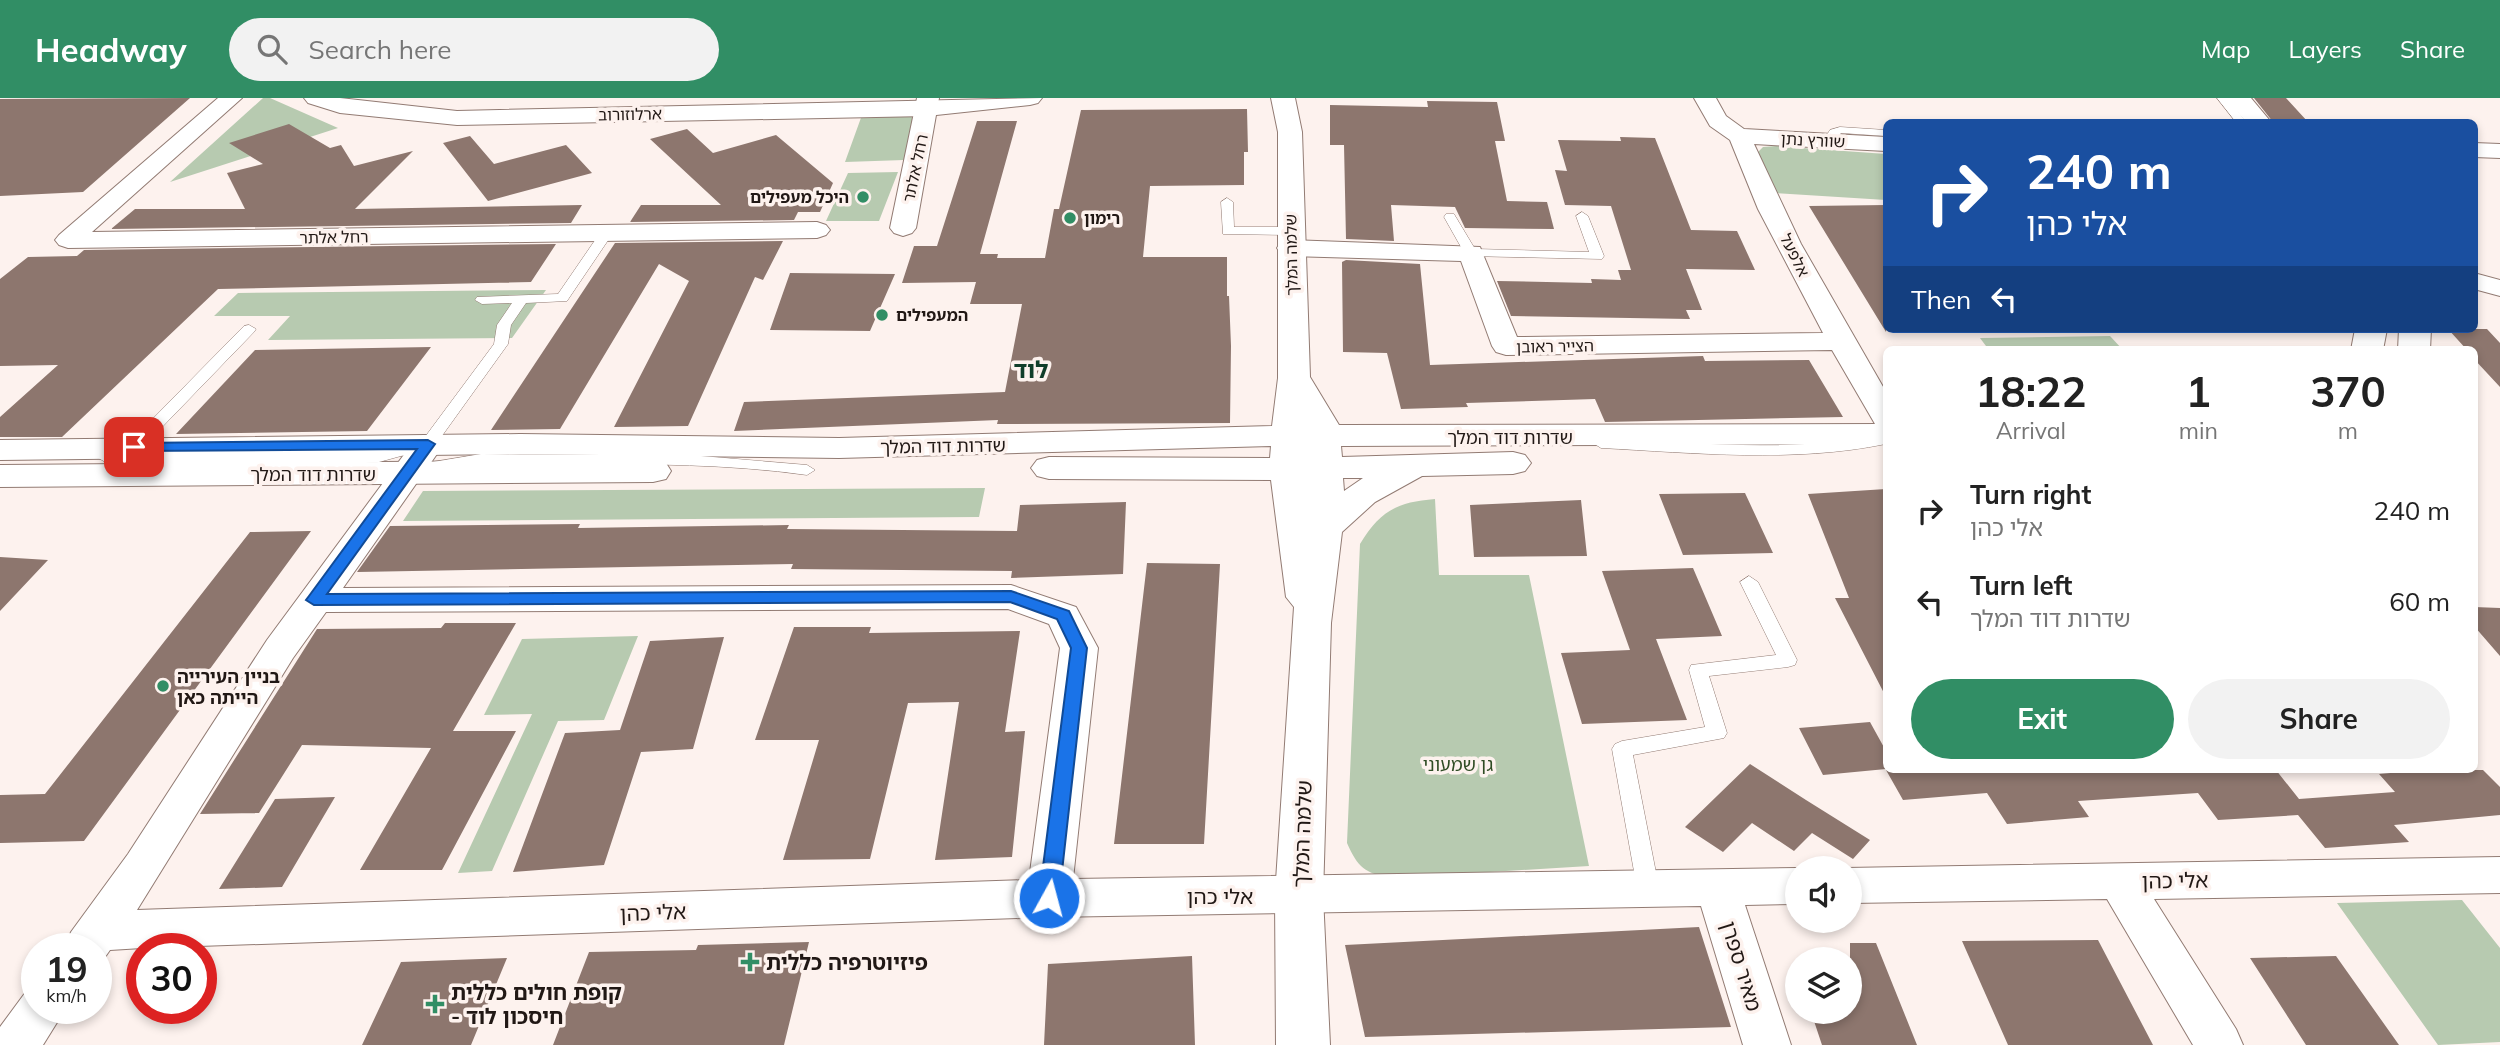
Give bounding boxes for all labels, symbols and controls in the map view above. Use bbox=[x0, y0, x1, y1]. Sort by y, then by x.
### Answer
search box bbox=[229, 18, 719, 81]
text: Headway bbox=[35, 29, 187, 70]
icon: search bbox=[253, 30, 291, 68]
text: Search here bbox=[309, 33, 451, 66]
text: Map bbox=[2201, 34, 2250, 64]
text: Layers bbox=[2288, 34, 2362, 64]
text: Share bbox=[2400, 34, 2465, 64]
street label: ארלוזורוב bbox=[598, 103, 662, 125]
street label: שוורץ נתן bbox=[1780, 128, 1846, 152]
street label: רחל אלתר bbox=[898, 132, 932, 204]
text: 240 m bbox=[2026, 140, 2172, 201]
icon: right bbox=[1911, 147, 2002, 238]
place label: היכל מעפילים bbox=[750, 187, 849, 207]
marker: היכל מעפילים bbox=[855, 189, 871, 205]
text: אלי כהן bbox=[2026, 203, 2128, 243]
place label: רימון bbox=[1084, 208, 1120, 228]
marker: רימון bbox=[1062, 210, 1078, 226]
street label: שלמה המלך bbox=[1280, 214, 1302, 296]
street label: רחל אלתר bbox=[299, 226, 369, 248]
street label: אלפעל bbox=[1776, 230, 1814, 280]
icon: left bbox=[1985, 280, 2023, 318]
text: Then bbox=[1911, 283, 1971, 316]
place label: המעפילים bbox=[896, 305, 968, 325]
marker: המעפילים bbox=[874, 307, 890, 323]
street label: הצייר ראובן bbox=[1516, 335, 1594, 357]
district label: לוד bbox=[1013, 354, 1049, 384]
text: 18:22 bbox=[1975, 365, 2086, 418]
text: 1 bbox=[2186, 365, 2211, 418]
text: 370 bbox=[2310, 365, 2386, 418]
text: Arrival bbox=[1996, 416, 2066, 445]
text: min bbox=[2179, 416, 2218, 445]
text: m bbox=[2338, 416, 2358, 445]
pin bbox=[104, 417, 164, 477]
street label: שדרות דוד המלך bbox=[1447, 426, 1573, 449]
icon: arrive bbox=[115, 428, 153, 466]
street label: שדרות דוד המלך bbox=[880, 433, 1006, 459]
street label: שדרות דוד המלך bbox=[250, 463, 376, 486]
text: Turn right bbox=[1970, 478, 2091, 511]
icon: right bbox=[1911, 492, 1949, 530]
text: 240 m bbox=[2374, 494, 2450, 527]
text: אלי כהן bbox=[1970, 513, 2043, 542]
text: Turn left bbox=[1970, 569, 2072, 602]
icon: left bbox=[1911, 583, 1949, 621]
text: 60 m bbox=[2389, 585, 2450, 618]
text: שדרות דוד המלך bbox=[1970, 604, 2130, 633]
place label: בניין העירייה הייתה כאן bbox=[177, 665, 280, 709]
marker: בניין העירייה הייתה כאן bbox=[155, 678, 171, 694]
button: Exit bbox=[1911, 679, 2174, 759]
button: Share bbox=[2188, 679, 2450, 759]
park label: גן שמעוני bbox=[1423, 753, 1493, 776]
street label: שלמה המלך bbox=[1287, 780, 1317, 888]
map controls bbox=[1785, 856, 1862, 1024]
button: sound bbox=[1785, 856, 1862, 933]
position arrow bbox=[1012, 861, 1086, 935]
street label: אלי כהן bbox=[2141, 866, 2209, 894]
street label: אלי כהן bbox=[1187, 883, 1253, 909]
street label: אלי כהן bbox=[619, 898, 687, 926]
street label: מאיר ספרן bbox=[1716, 918, 1768, 1014]
speed limit sign: 30 bbox=[126, 933, 217, 1024]
text: 19 bbox=[45, 947, 88, 991]
button: layers bbox=[1785, 947, 1862, 1024]
place label: פיזיוטרפיה כללית bbox=[766, 949, 928, 975]
marker: פיזיוטרפיה כללית bbox=[740, 952, 760, 972]
place label: קופת חולים כללית - חיסכון לוד bbox=[451, 979, 622, 1029]
text: km/h bbox=[46, 984, 87, 1007]
marker: קופת חולים כללית - חיסכון לוד bbox=[425, 994, 445, 1014]

